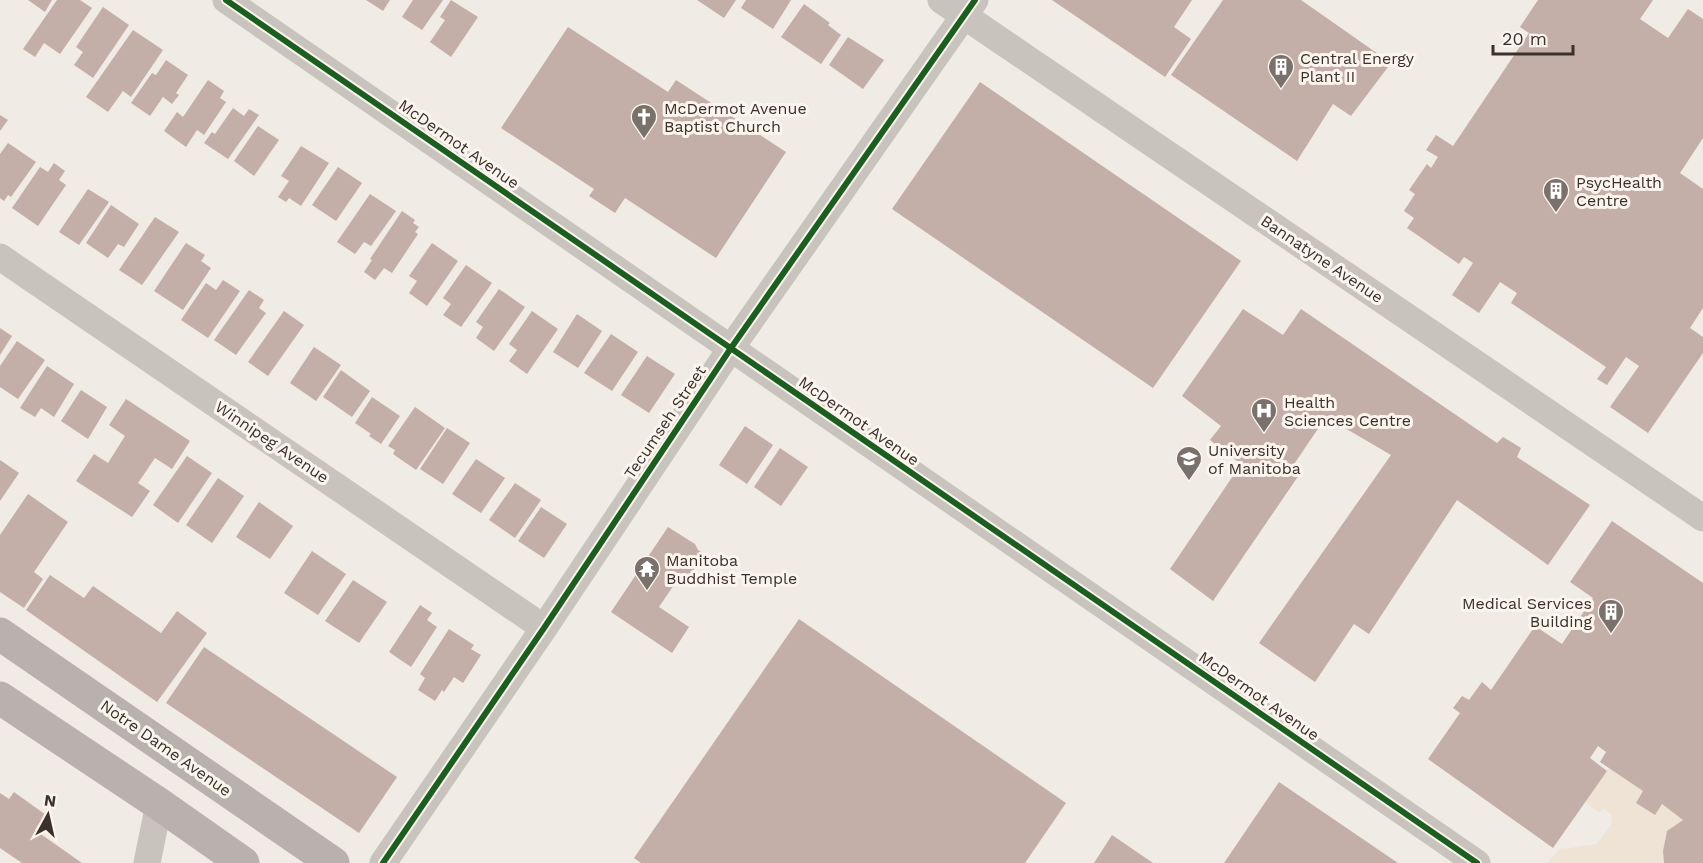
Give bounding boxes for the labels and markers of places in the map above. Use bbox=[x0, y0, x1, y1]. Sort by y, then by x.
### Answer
place label: Central Energy Plant II bbox=[1300, 49, 1415, 86]
building icon: Central Energy Plant II bbox=[1266, 52, 1296, 90]
place label: McDermot Avenue Baptist Church bbox=[664, 99, 807, 136]
church icon: McDermot Avenue Baptist Church bbox=[629, 102, 659, 140]
place label: PsycHealth Centre bbox=[1576, 173, 1662, 210]
building icon: PsycHealth Centre bbox=[1541, 176, 1571, 214]
place label: Health Sciences Centre bbox=[1284, 393, 1411, 430]
hospital icon: Health Sciences Centre bbox=[1249, 396, 1279, 434]
place label: University of Manitoba bbox=[1208, 441, 1301, 478]
school or university icon: University of Manitoba bbox=[1174, 444, 1204, 482]
place label: Manitoba Buddhist Temple bbox=[666, 551, 797, 588]
temple icon: Manitoba Buddhist Temple bbox=[632, 554, 662, 592]
place label: Medical Services Building bbox=[1462, 594, 1592, 631]
building icon: Medical Services Building bbox=[1596, 597, 1626, 635]

